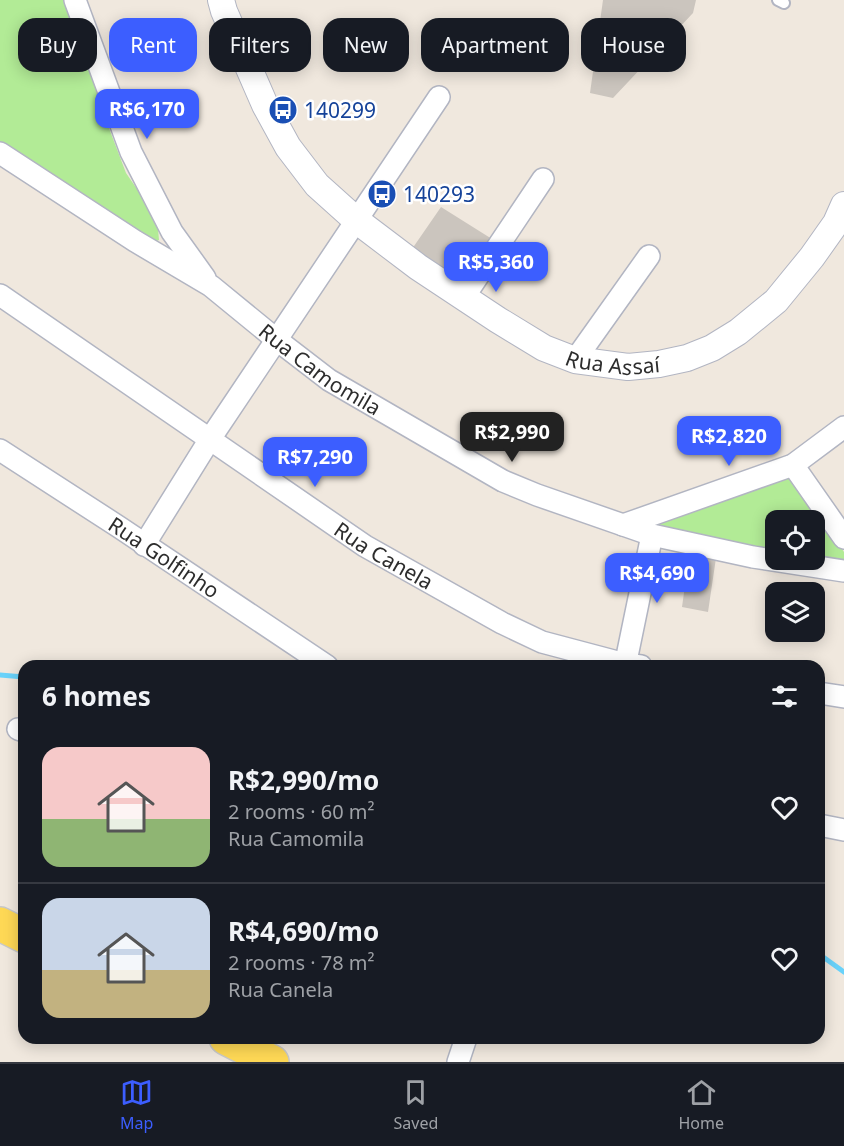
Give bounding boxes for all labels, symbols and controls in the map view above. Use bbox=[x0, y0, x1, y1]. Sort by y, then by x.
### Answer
chip: Buy bbox=[18, 18, 97, 72]
chip: Rent bbox=[109, 18, 197, 72]
chip: Filters bbox=[209, 18, 311, 72]
chip: New bbox=[323, 18, 409, 72]
chip: Apartment bbox=[421, 18, 569, 72]
chip: House bbox=[581, 18, 686, 72]
pin: R$6,170 bbox=[92, 89, 202, 140]
bus stop icon: 140299 bbox=[267, 94, 299, 126]
text: R$6,170 bbox=[109, 95, 185, 122]
place label: 140299 bbox=[304, 96, 376, 124]
bus stop icon: 140293 bbox=[366, 178, 398, 210]
place label: 140293 bbox=[403, 180, 475, 208]
pin: R$5,360 bbox=[441, 242, 551, 293]
text: R$5,360 bbox=[458, 248, 534, 275]
street label: Rua Camomila bbox=[253, 317, 386, 421]
street label: Rua Assaí bbox=[562, 344, 661, 381]
pin: R$2,990 bbox=[457, 412, 567, 463]
pin: R$2,820 bbox=[674, 416, 784, 467]
text: R$2,990 bbox=[474, 418, 550, 445]
text: R$2,820 bbox=[691, 422, 767, 449]
pin: R$7,290 bbox=[260, 437, 370, 488]
text: R$7,290 bbox=[277, 443, 353, 470]
street label: Rua Golfinho bbox=[103, 510, 225, 604]
map controls bbox=[765, 510, 825, 642]
button: locate bbox=[765, 510, 825, 570]
street label: Rua Canela bbox=[329, 515, 438, 596]
pin: R$4,690 bbox=[602, 553, 712, 604]
text: R$4,690 bbox=[619, 559, 695, 586]
button: layers bbox=[765, 582, 825, 642]
text: 6 homes bbox=[42, 678, 151, 714]
icon: filters bbox=[768, 680, 801, 713]
text: R$2,990/mo bbox=[228, 762, 379, 798]
icon: home bbox=[90, 771, 162, 843]
icon: heart bbox=[768, 791, 801, 824]
text: 2 rooms · 60 m² bbox=[228, 798, 375, 825]
text: Rua Camomila bbox=[228, 825, 364, 852]
text: R$4,690/mo bbox=[228, 913, 379, 949]
icon: home bbox=[90, 922, 162, 994]
icon: heart bbox=[768, 942, 801, 975]
text: 2 rooms · 78 m² bbox=[228, 949, 375, 976]
text: Rua Canela bbox=[228, 976, 333, 1003]
tab: Map bbox=[120, 1076, 153, 1134]
tab: Saved bbox=[394, 1076, 438, 1134]
tab: Home bbox=[678, 1076, 724, 1134]

